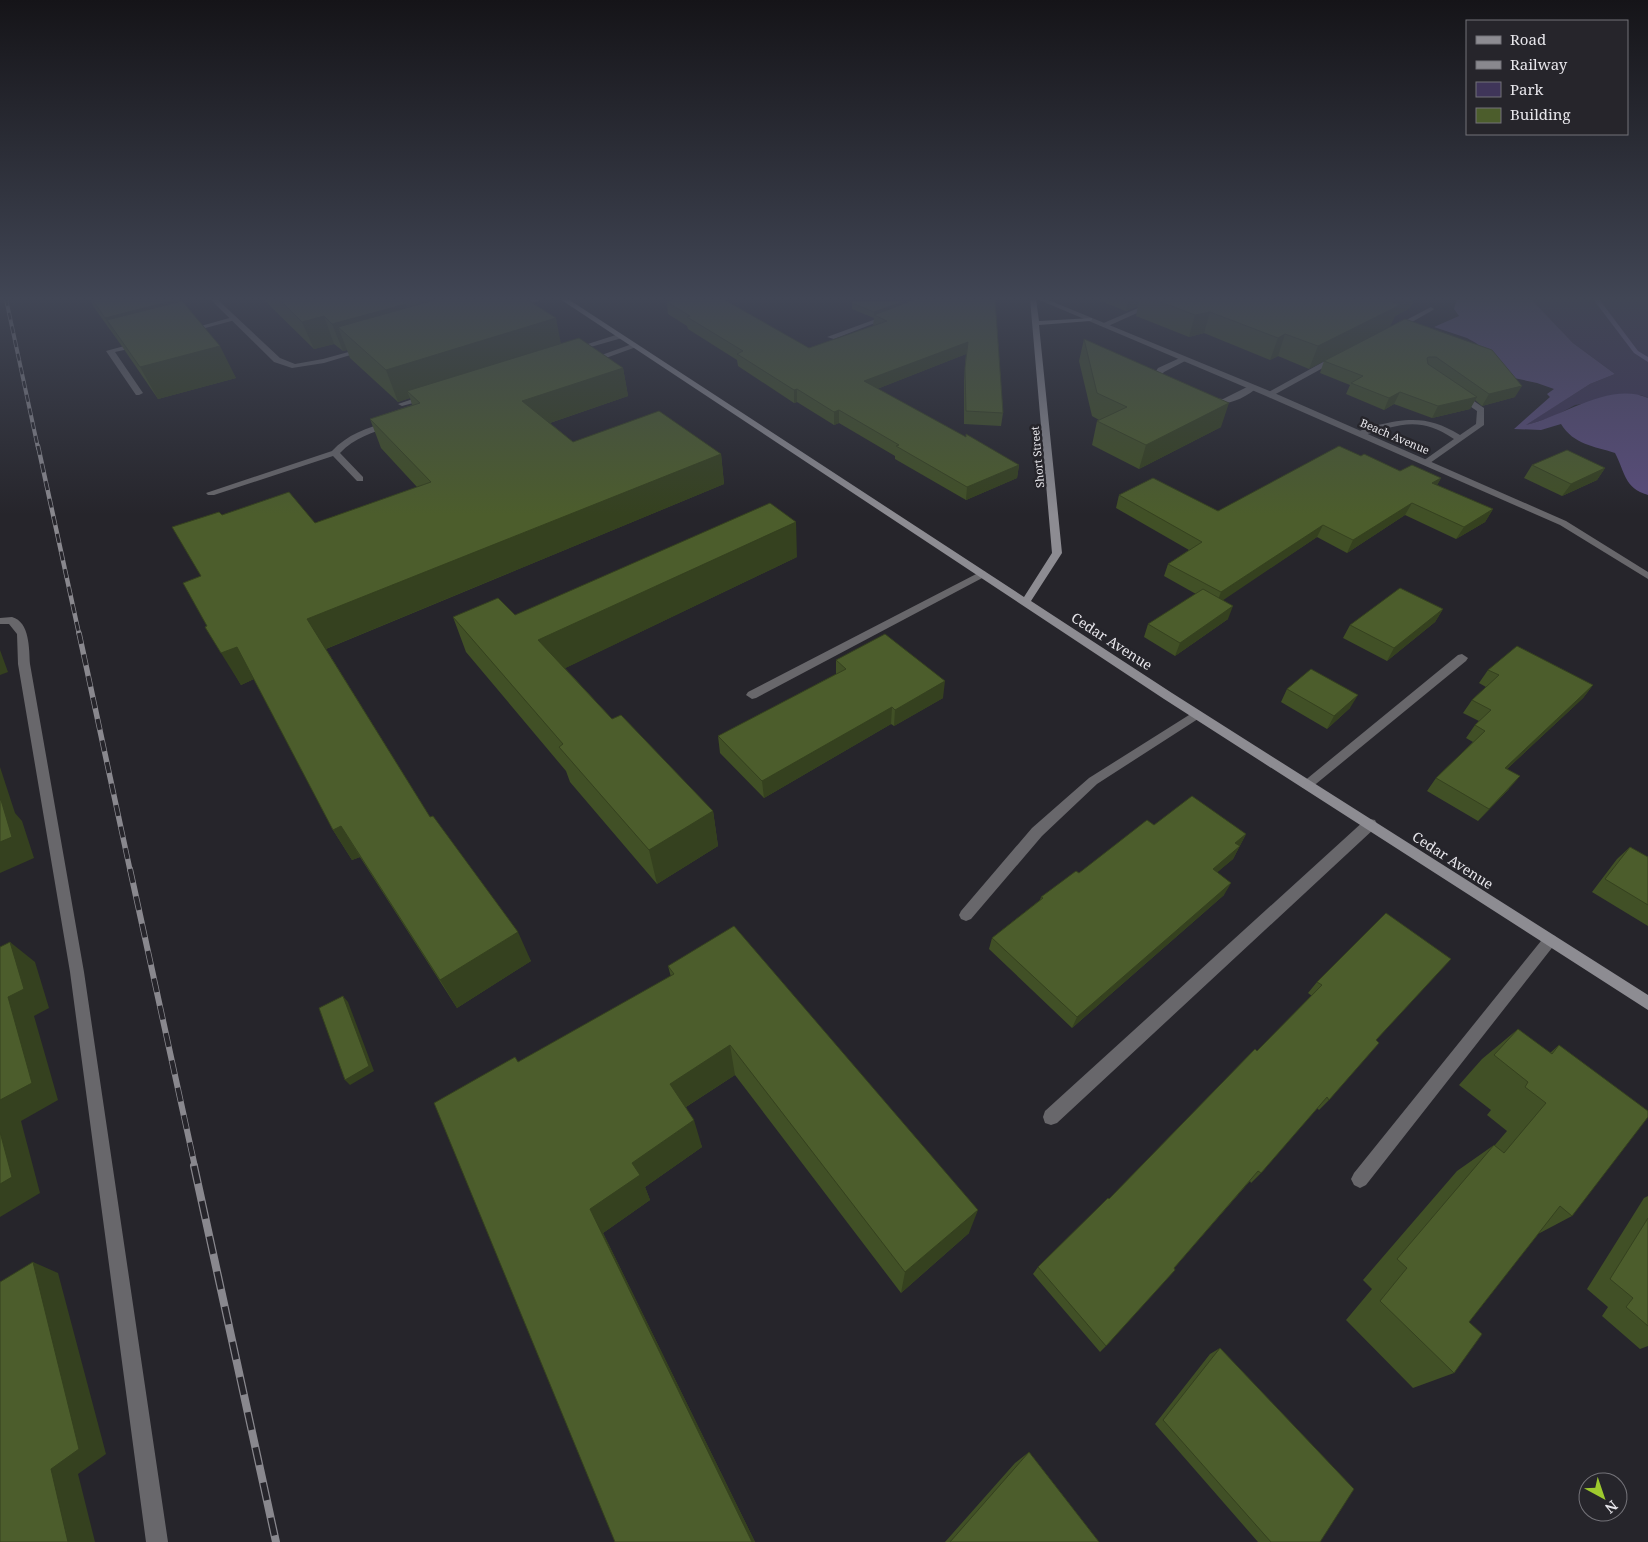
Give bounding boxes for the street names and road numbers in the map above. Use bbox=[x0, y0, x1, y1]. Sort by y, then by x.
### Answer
street label: Beach Avenue bbox=[1358, 415, 1432, 457]
street label: Short Street bbox=[1027, 425, 1047, 488]
street label: Cedar Avenue bbox=[1068, 608, 1156, 674]
street label: Cedar Avenue bbox=[1409, 827, 1497, 893]

